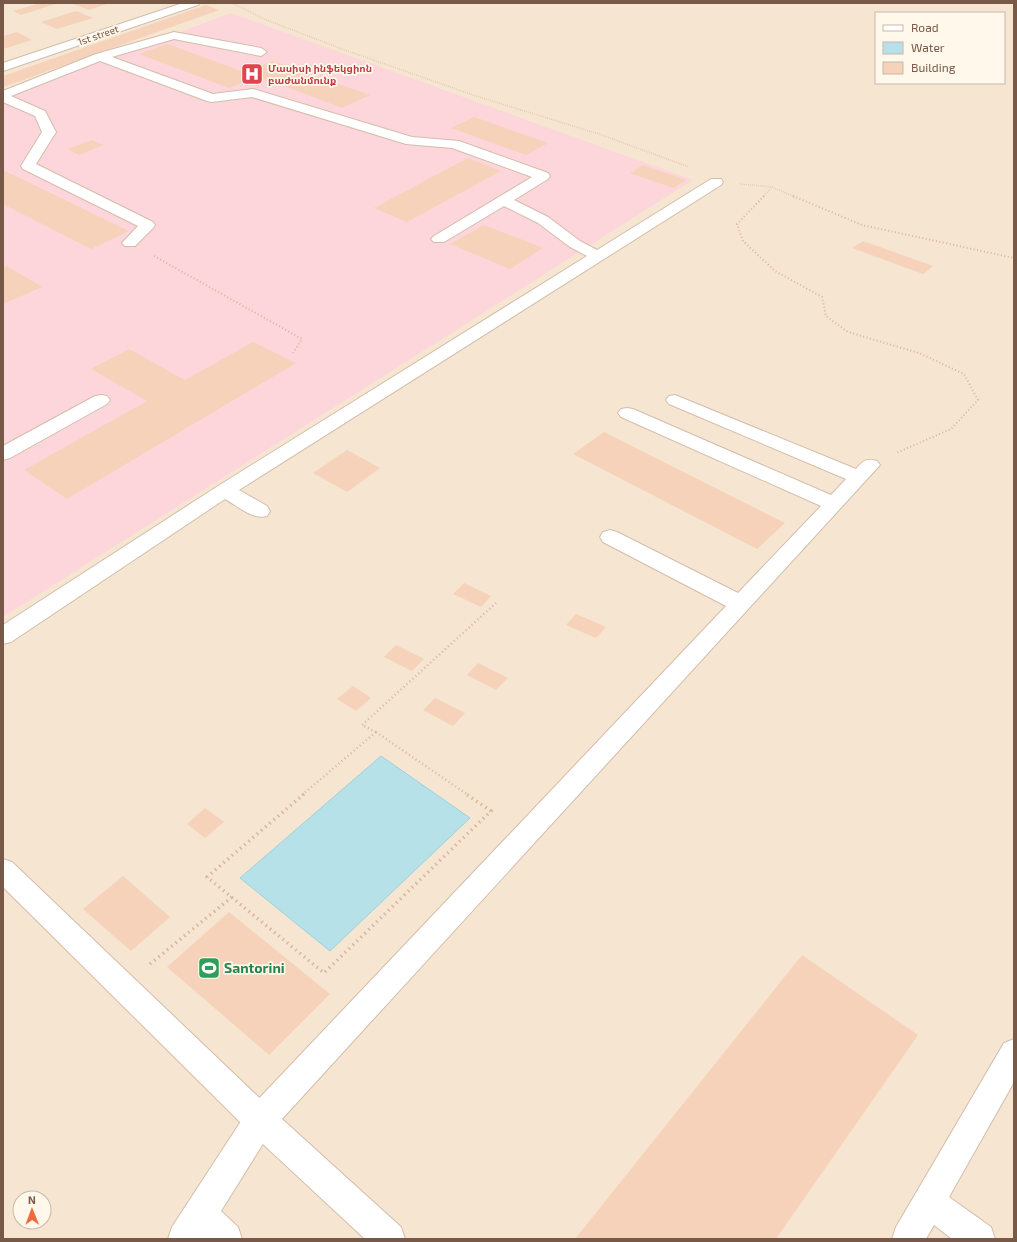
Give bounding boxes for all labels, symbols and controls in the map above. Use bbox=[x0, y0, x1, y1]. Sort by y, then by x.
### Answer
legend bbox=[875, 12, 1005, 84]
text: Road bbox=[911, 20, 939, 34]
street label: 1st street bbox=[76, 22, 120, 48]
text: Water bbox=[911, 40, 945, 54]
text: Building bbox=[911, 60, 956, 74]
hospital icon: Մասիսի ինֆեկցիոն բաժանմունք bbox=[239, 61, 265, 87]
place label: Մասիսի ինֆեկցիոն բաժանմունք bbox=[268, 62, 372, 86]
sports icon: Santorini bbox=[196, 955, 222, 981]
place label: Santorini bbox=[224, 959, 285, 976]
north arrow bbox=[12, 1190, 52, 1230]
text: N bbox=[28, 1193, 36, 1206]

